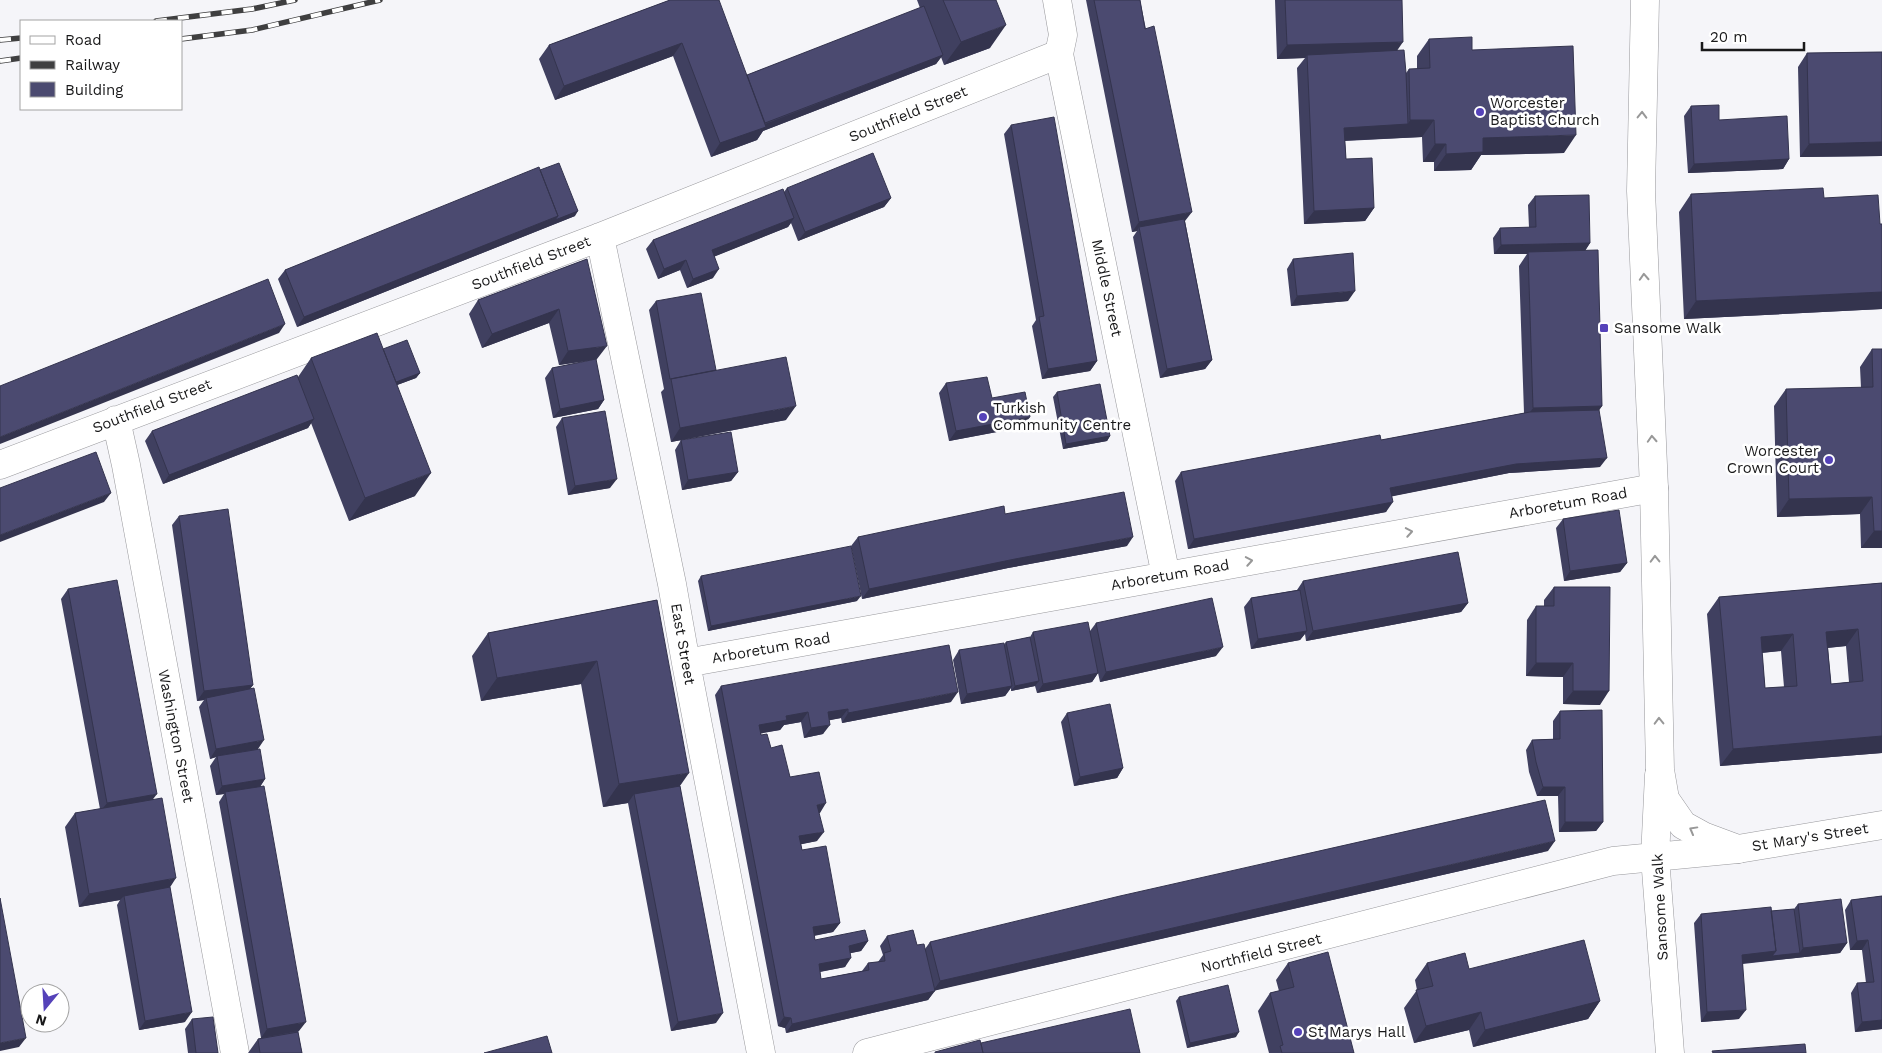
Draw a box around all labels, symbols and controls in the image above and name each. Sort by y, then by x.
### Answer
legend [20,20,182,110]
scale bar [1702,20,1804,52]
text: 20 m [1710,28,1748,46]
text: Road [65,31,102,49]
text: Railway [65,56,120,74]
text: Building [65,81,123,99]
street label: Southfield Street [846,82,971,146]
place label: Worcester Baptist Church [1490,94,1600,129]
marker: Worcester Baptist Church [1474,106,1486,118]
one-way arrow [1637,110,1648,118]
street label: Southfield Street [469,232,594,294]
street label: Middle Street [1088,238,1126,339]
one-way arrow [1639,273,1650,281]
place label: Sansome Walk [1614,319,1722,337]
marker: Sansome Walk [1598,322,1610,334]
street label: Southfield Street [90,375,215,437]
place label: Turkish Community Centre [993,399,1131,434]
marker: Turkish Community Centre [977,411,989,423]
one-way arrow [1646,435,1657,443]
place label: Worcester Crown Court [1727,442,1820,477]
marker: Worcester Crown Court [1823,454,1835,466]
street label: Arboretum Road [1507,484,1629,522]
one-way arrow [1404,527,1413,538]
one-way arrow [1650,554,1661,562]
street label: Arboretum Road [1109,556,1231,594]
one-way arrow [1244,556,1253,566]
street label: East Street [667,602,699,687]
street label: Arboretum Road [710,629,832,667]
street label: Washington Street [154,668,198,805]
one-way arrow [1653,717,1664,725]
street label: St Mary's Street [1751,819,1870,855]
one-way arrow [1689,826,1698,836]
street label: Sansome Walk [1648,852,1672,961]
street label: Northfield Street [1199,929,1324,977]
north arrow [20,983,70,1033]
text: N [34,1011,48,1030]
place label: St Marys Hall [1308,1023,1406,1041]
marker: St Marys Hall [1292,1026,1304,1038]

